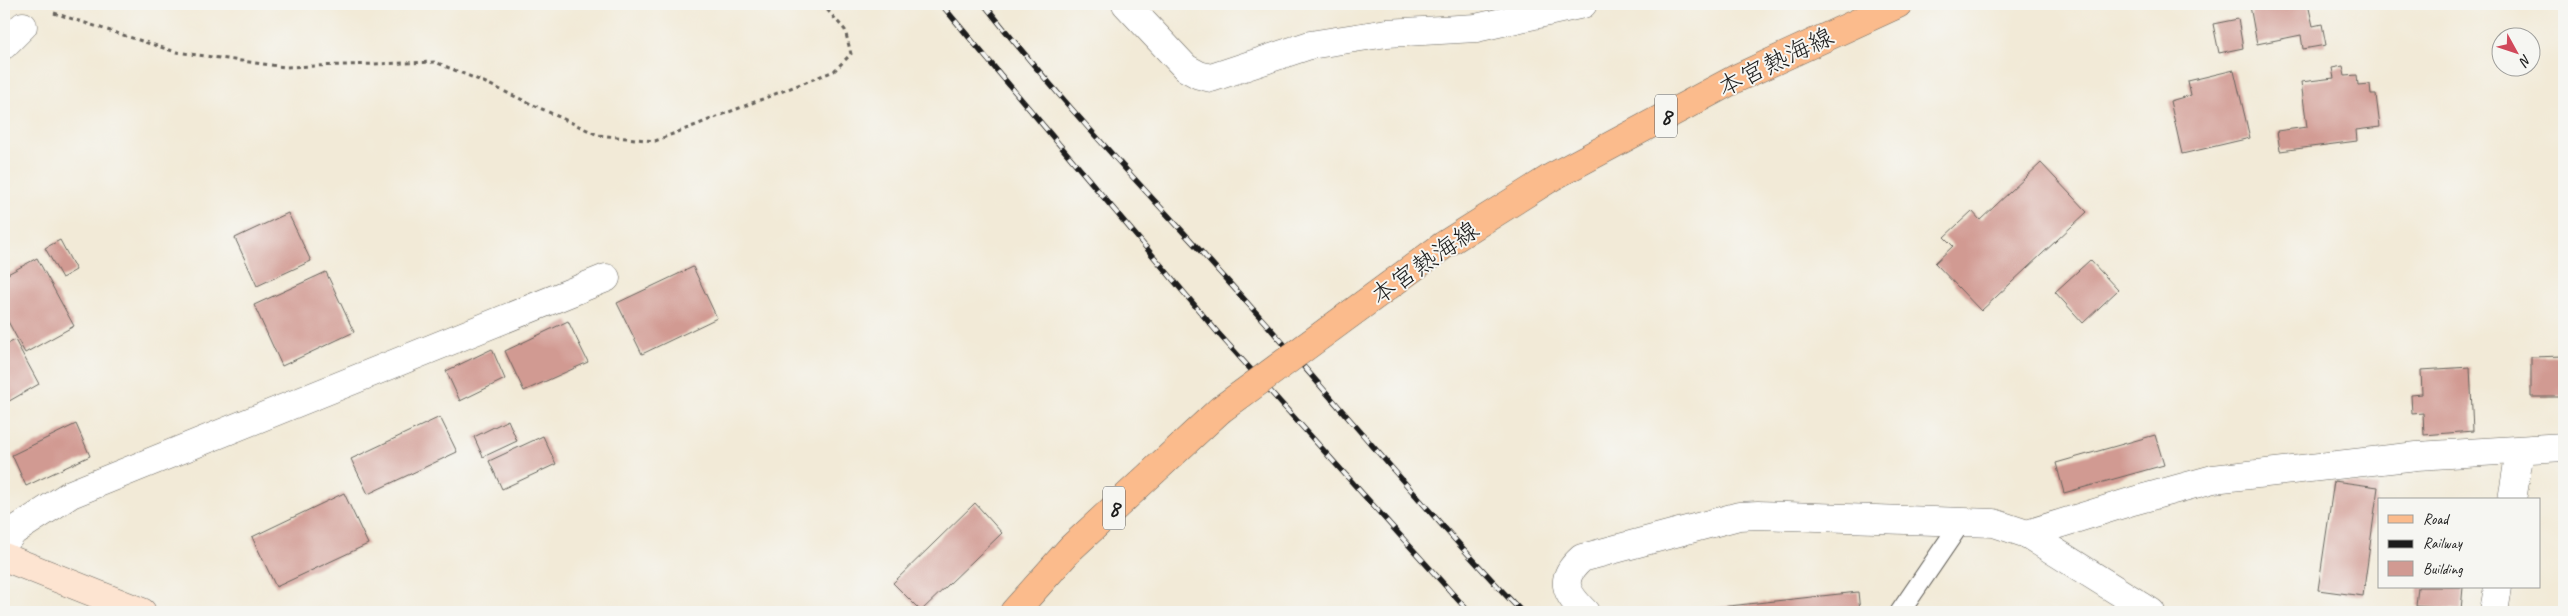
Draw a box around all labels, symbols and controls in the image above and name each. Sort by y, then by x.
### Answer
street label: 本宮熱海線 [1712,20,1839,104]
north arrow [2490,28,2540,78]
text: N [2515,51,2535,71]
road number: 8 [1655,94,1677,138]
street label: 本宮熱海線 [1364,214,1485,312]
road number: 8 [1103,486,1125,530]
legend [2378,498,2540,588]
text: Road [2423,510,2450,529]
text: Railway [2423,534,2464,553]
text: Building [2423,560,2463,579]

